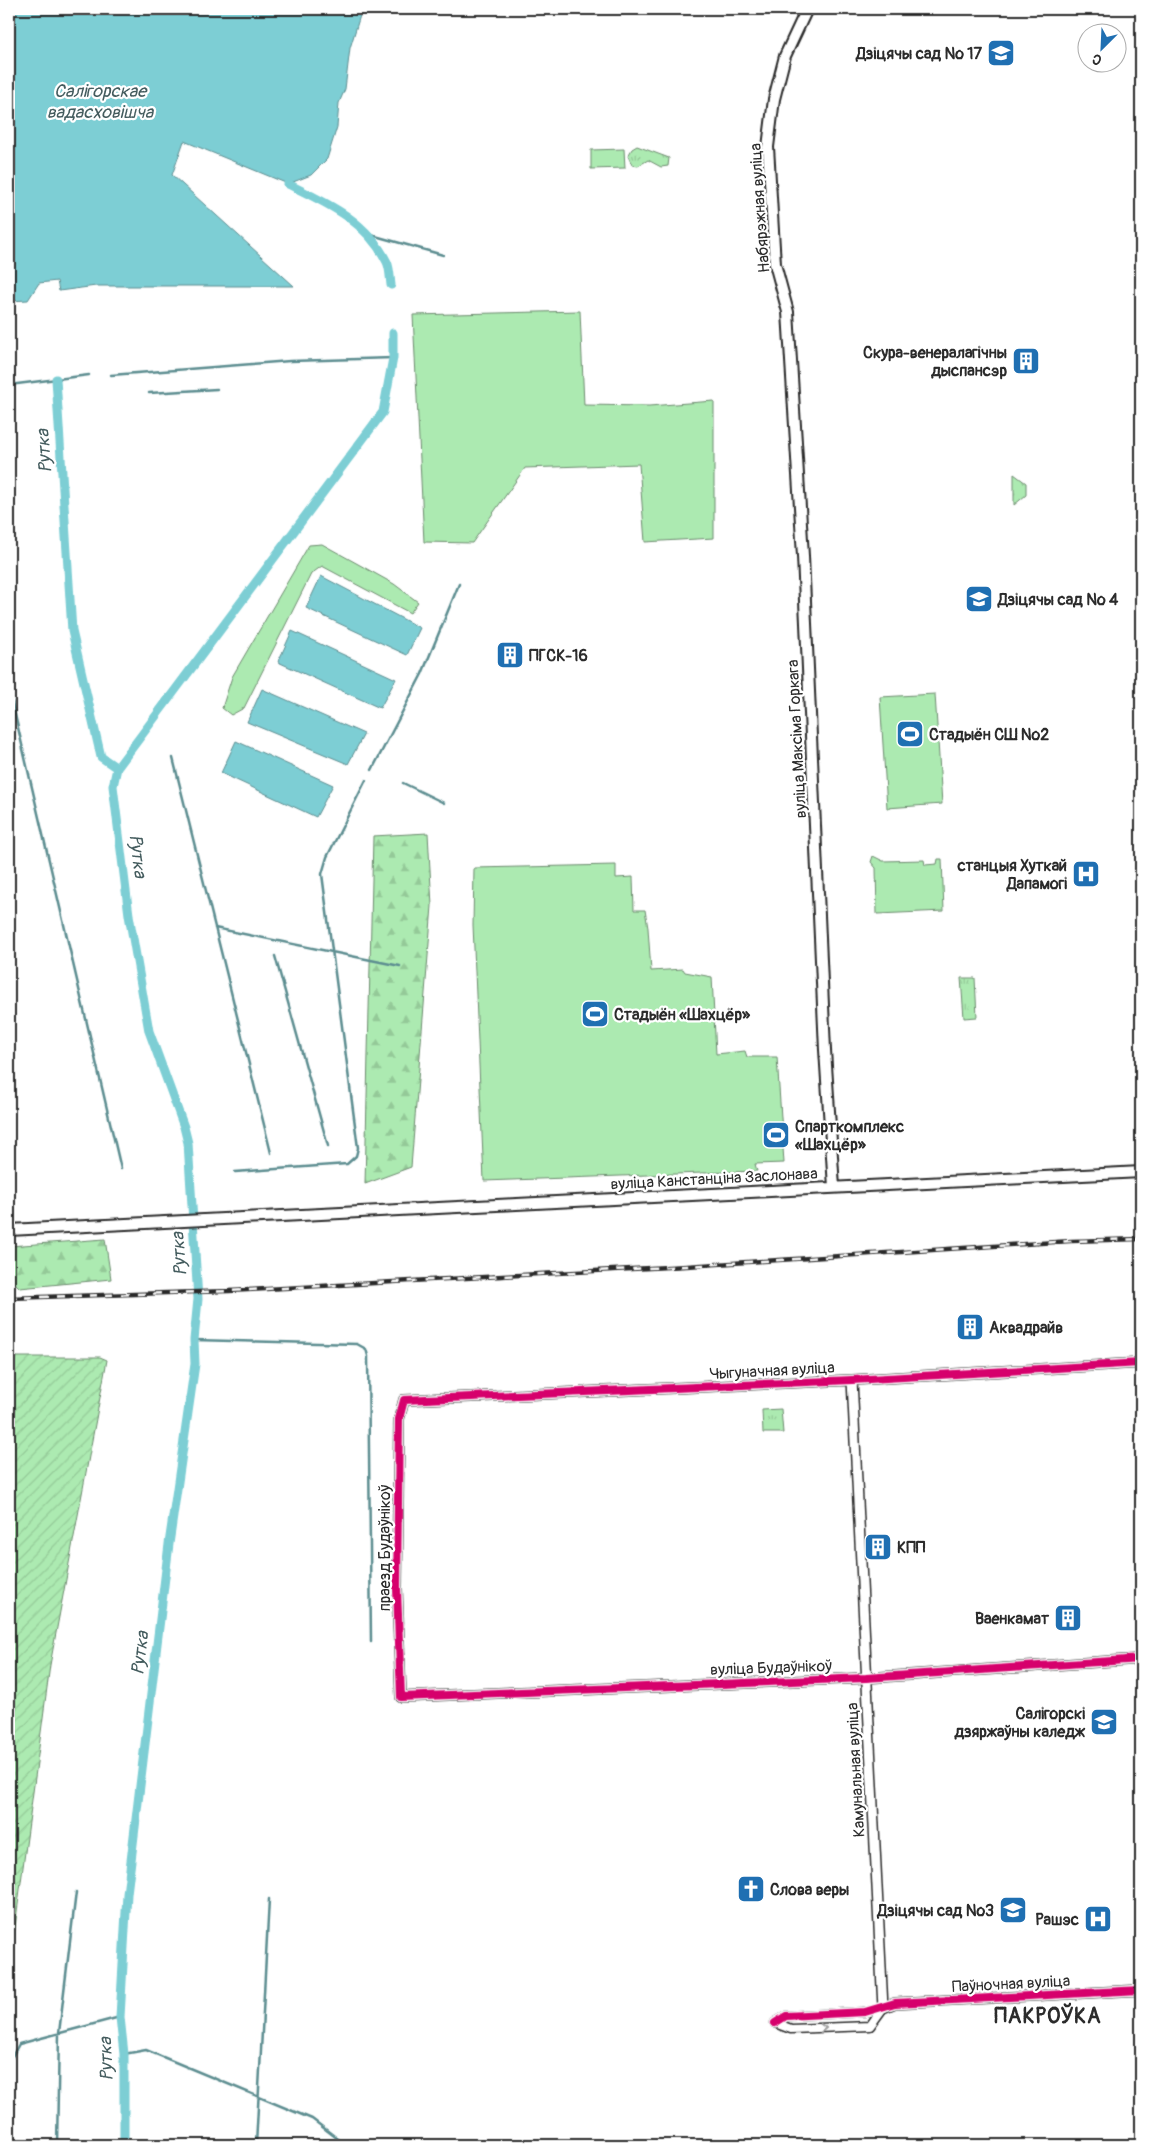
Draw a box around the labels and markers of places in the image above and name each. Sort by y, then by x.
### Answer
school or university icon: Дзіцячы сад № 17 [986,38,1016,68]
place label: Дзіцячы сад № 17 [855,44,983,64]
place label: Скура-венералагічны дыспансэр [863,343,1007,381]
building icon: Скура-венералагічны дыспансэр [1011,346,1041,376]
school or university icon: Дзіцячы сад № 4 [964,584,994,614]
place label: Дзіцячы сад № 4 [997,590,1119,610]
building icon: ПГСК-16 [495,640,525,670]
place label: ПГСК-16 [529,646,588,666]
sports icon: Стадыён СШ №2 [895,719,925,749]
place label: Стадыён СШ №2 [929,725,1049,745]
place label: станцыя Хуткай Дапамогі [957,856,1067,894]
hospital icon: станцыя Хуткай Дапамогі [1071,859,1101,889]
sports icon: Стадыён «Шахцёр» [580,999,610,1029]
place label: Стадыён «Шахцёр» [614,1005,751,1025]
place label: Спарткомплекс «Шахцёр» [795,1117,904,1155]
sports icon: Спарткомплекс «Шахцёр» [761,1120,791,1150]
building icon: Аквадрайв [955,1312,985,1342]
place label: Аквадрайв [989,1318,1063,1338]
building icon: КПП [863,1532,893,1562]
place label: КПП [897,1538,926,1558]
building icon: Ваенкамат [1053,1603,1083,1633]
place label: Ваенкамат [975,1609,1050,1629]
place label: Салігорскі дзяржаўны каледж [953,1704,1086,1742]
school or university icon: Салігорскі дзяржаўны каледж [1089,1707,1119,1737]
church icon: Слова веры [736,1874,766,1904]
place label: Слова веры [770,1880,849,1900]
school or university icon: Дзіцячы сад №3 [998,1895,1028,1925]
place label: Дзіцячы сад №3 [876,1901,994,1921]
hospital icon: Рашэс [1083,1904,1113,1934]
place label: Рашэс [1036,1910,1079,1930]

